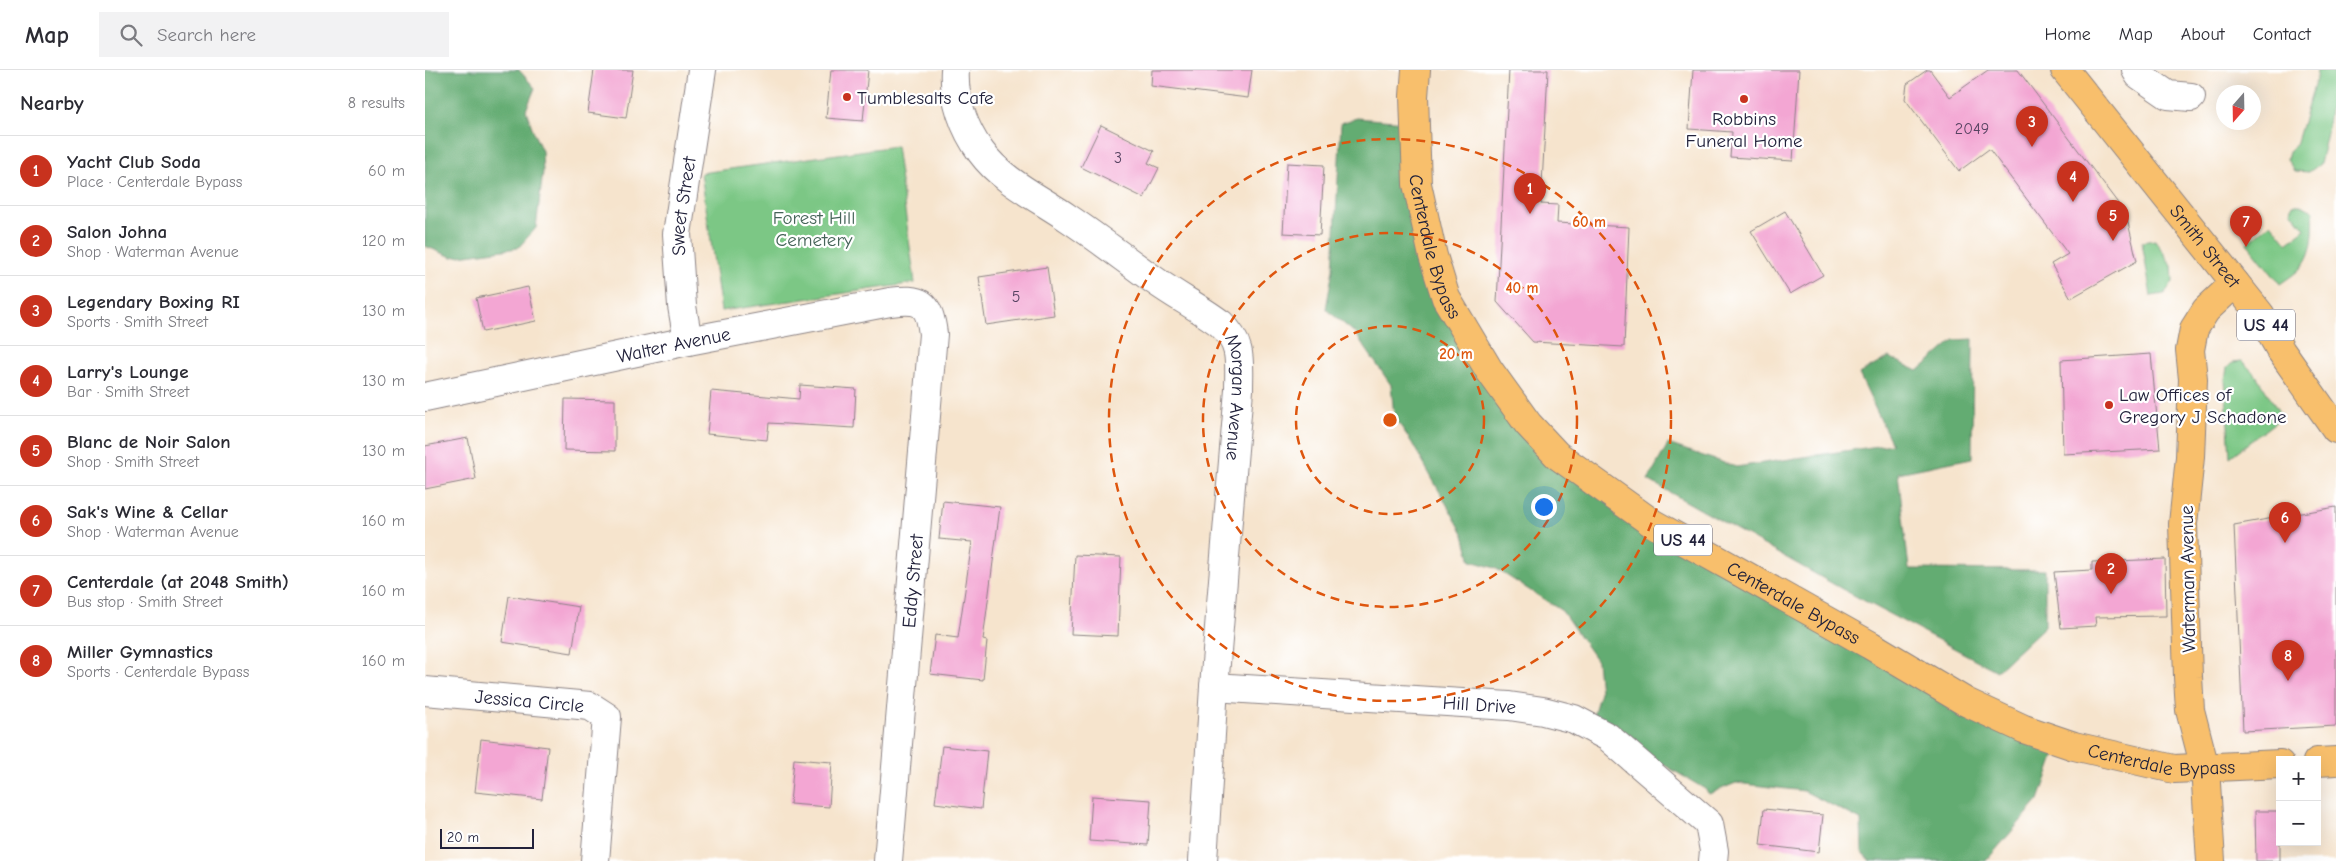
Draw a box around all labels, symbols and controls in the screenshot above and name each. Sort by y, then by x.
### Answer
search box [99,12,449,57]
text: Map [25,21,69,49]
icon: search [117,21,145,49]
text: Search here [157,24,256,46]
text: Home [2044,24,2091,45]
text: Map [2119,24,2153,45]
text: About [2181,24,2225,45]
text: Contact [2253,24,2311,45]
north arrow [2216,85,2261,130]
place label: Tumblesalts Cafe [857,87,994,109]
text: Nearby [20,91,84,115]
marker: Tumblesalts Cafe [841,91,853,103]
marker: Robbins Funeral Home [1738,93,1750,105]
text: 8 results [348,94,405,112]
pin: 3 [2016,106,2048,147]
place label: Robbins Funeral Home [1685,108,1803,152]
house number: 2049 [1955,120,1989,138]
house number: 3 [1114,149,1122,167]
text: Yacht Club Soda [67,151,201,173]
street label: Sweet Street [667,155,701,256]
pin: 4 [2057,161,2089,202]
text: 1 [33,162,39,180]
text: 60 m [368,162,405,180]
text: Place · Centerdale Bypass [67,173,242,191]
pin: 1 [1514,173,1546,214]
street label: Centerdale Bypass [1405,174,1466,323]
pin: 5 [2097,200,2129,241]
street label: Smith Street [2165,200,2245,293]
pin: 7 [2230,206,2262,247]
park label: Forest Hill Cemetery [773,207,855,251]
text: 60 m [1572,213,1606,231]
text: Salon Johna [67,221,167,243]
text: 2 [32,232,40,250]
text: 120 m [362,232,405,250]
text: Shop · Waterman Avenue [67,243,239,261]
text: 40 m [1506,279,1539,297]
house number: 5 [1012,288,1020,306]
text: Legendary Boxing RI [67,291,240,313]
text: 3 [32,302,40,320]
text: 130 m [362,302,405,320]
road number: US 44 [2237,310,2295,340]
text: Sports · Smith Street [67,313,208,331]
street label: Walter Avenue [615,323,732,368]
street label: Morgan Avenue [1220,330,1249,461]
text: 20 m [1439,345,1473,363]
text: Larry's Lounge [67,361,189,383]
text: 4 [32,372,40,390]
text: 130 m [362,372,405,390]
text: Bar · Smith Street [67,383,189,401]
place label: Law Offices of Gregory J Schadone [2119,384,2287,428]
marker: Law Offices of Gregory J Schadone [2103,399,2115,411]
centre of rings [1381,411,1399,429]
text: Blanc de Noir Salon [67,431,231,453]
text: 5 [32,442,40,460]
text: 130 m [362,442,405,460]
text: Shop · Smith Street [67,453,199,471]
your location [1531,494,1557,520]
text: Sak's Wine & Cellar [67,501,228,523]
pin: 6 [2269,502,2301,543]
street label: Waterman Avenue [2176,505,2200,653]
text: 6 [32,512,40,530]
text: 160 m [362,512,405,530]
text: Shop · Waterman Avenue [67,523,239,541]
road number: US 44 [1654,524,1712,556]
street label: Eddy Street [898,533,928,629]
pin: 2 [2095,553,2127,594]
street label: Centerdale Bypass [1723,557,1864,649]
text: Centerdale (at 2048 Smith) [67,571,289,593]
text: 7 [32,582,40,600]
text: 160 m [362,582,405,600]
text: Bus stop · Smith Street [67,593,223,611]
pin: 8 [2272,640,2304,681]
text: Miller Gymnastics [67,641,213,663]
text: 8 [32,652,40,670]
text: 160 m [362,652,405,670]
text: Sports · Centerdale Bypass [67,663,249,681]
street label: Jessica Circle [474,686,585,717]
street label: Hill Drive [1442,692,1518,719]
street label: Centerdale Bypass [2086,740,2236,781]
map controls [2276,756,2321,846]
button: + [2276,756,2321,801]
button: − [2276,801,2321,846]
scale bar [440,826,534,849]
text: 20 m [447,829,479,846]

